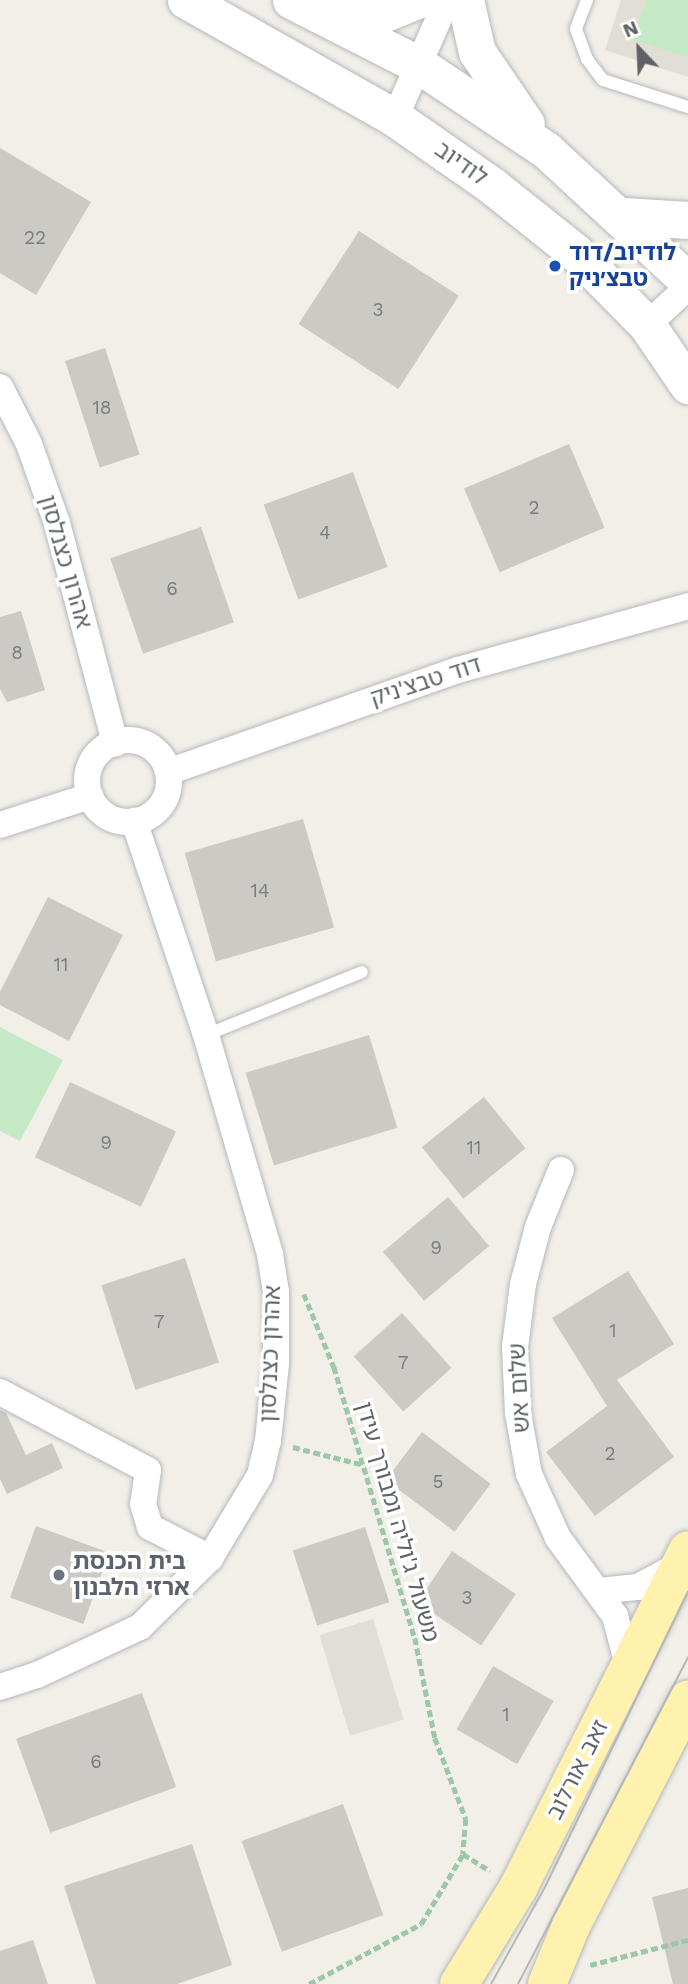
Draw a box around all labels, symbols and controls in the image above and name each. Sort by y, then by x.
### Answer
north arrow [604,14,674,84]
text: N [620,16,642,43]
street label: לודיוב [429,136,493,192]
house number: 22 [24,227,46,249]
place label: לודיוב/דוד טבצ׳ניק [569,239,676,293]
marker: לודיוב/דוד טבצ׳ניק [547,258,563,274]
house number: 3 [372,299,384,321]
house number: 18 [92,397,112,419]
street label: אהרון כצנלסון [33,492,97,632]
house number: 2 [528,497,540,519]
house number: 4 [319,522,331,544]
house number: 6 [166,578,178,600]
house number: 8 [11,642,23,664]
street label: דוד טבצ'ניק [367,651,485,713]
house number: 14 [250,880,270,902]
house number: 11 [54,954,68,976]
house number: 9 [100,1132,112,1154]
house number: 11 [467,1137,481,1159]
house number: 9 [430,1237,442,1259]
street label: אהרון כצנלסון [255,1285,287,1423]
house number: 7 [154,1311,164,1333]
house number: 1 [609,1320,617,1342]
street label: שלום אש [504,1342,536,1434]
house number: 7 [398,1352,408,1374]
street label: משעול ג'וליה ומבורך עידן [350,1399,444,1645]
house number: 2 [604,1443,616,1465]
house number: 5 [432,1471,444,1493]
place label: בית הכנסת ארזי הלבנון [73,1548,190,1602]
marker: בית הכנסת ארזי הלבנון [51,1567,67,1583]
house number: 3 [461,1587,473,1609]
house number: 1 [502,1704,510,1726]
street label: זאב אורלוב [541,1715,615,1825]
house number: 6 [90,1751,102,1773]

